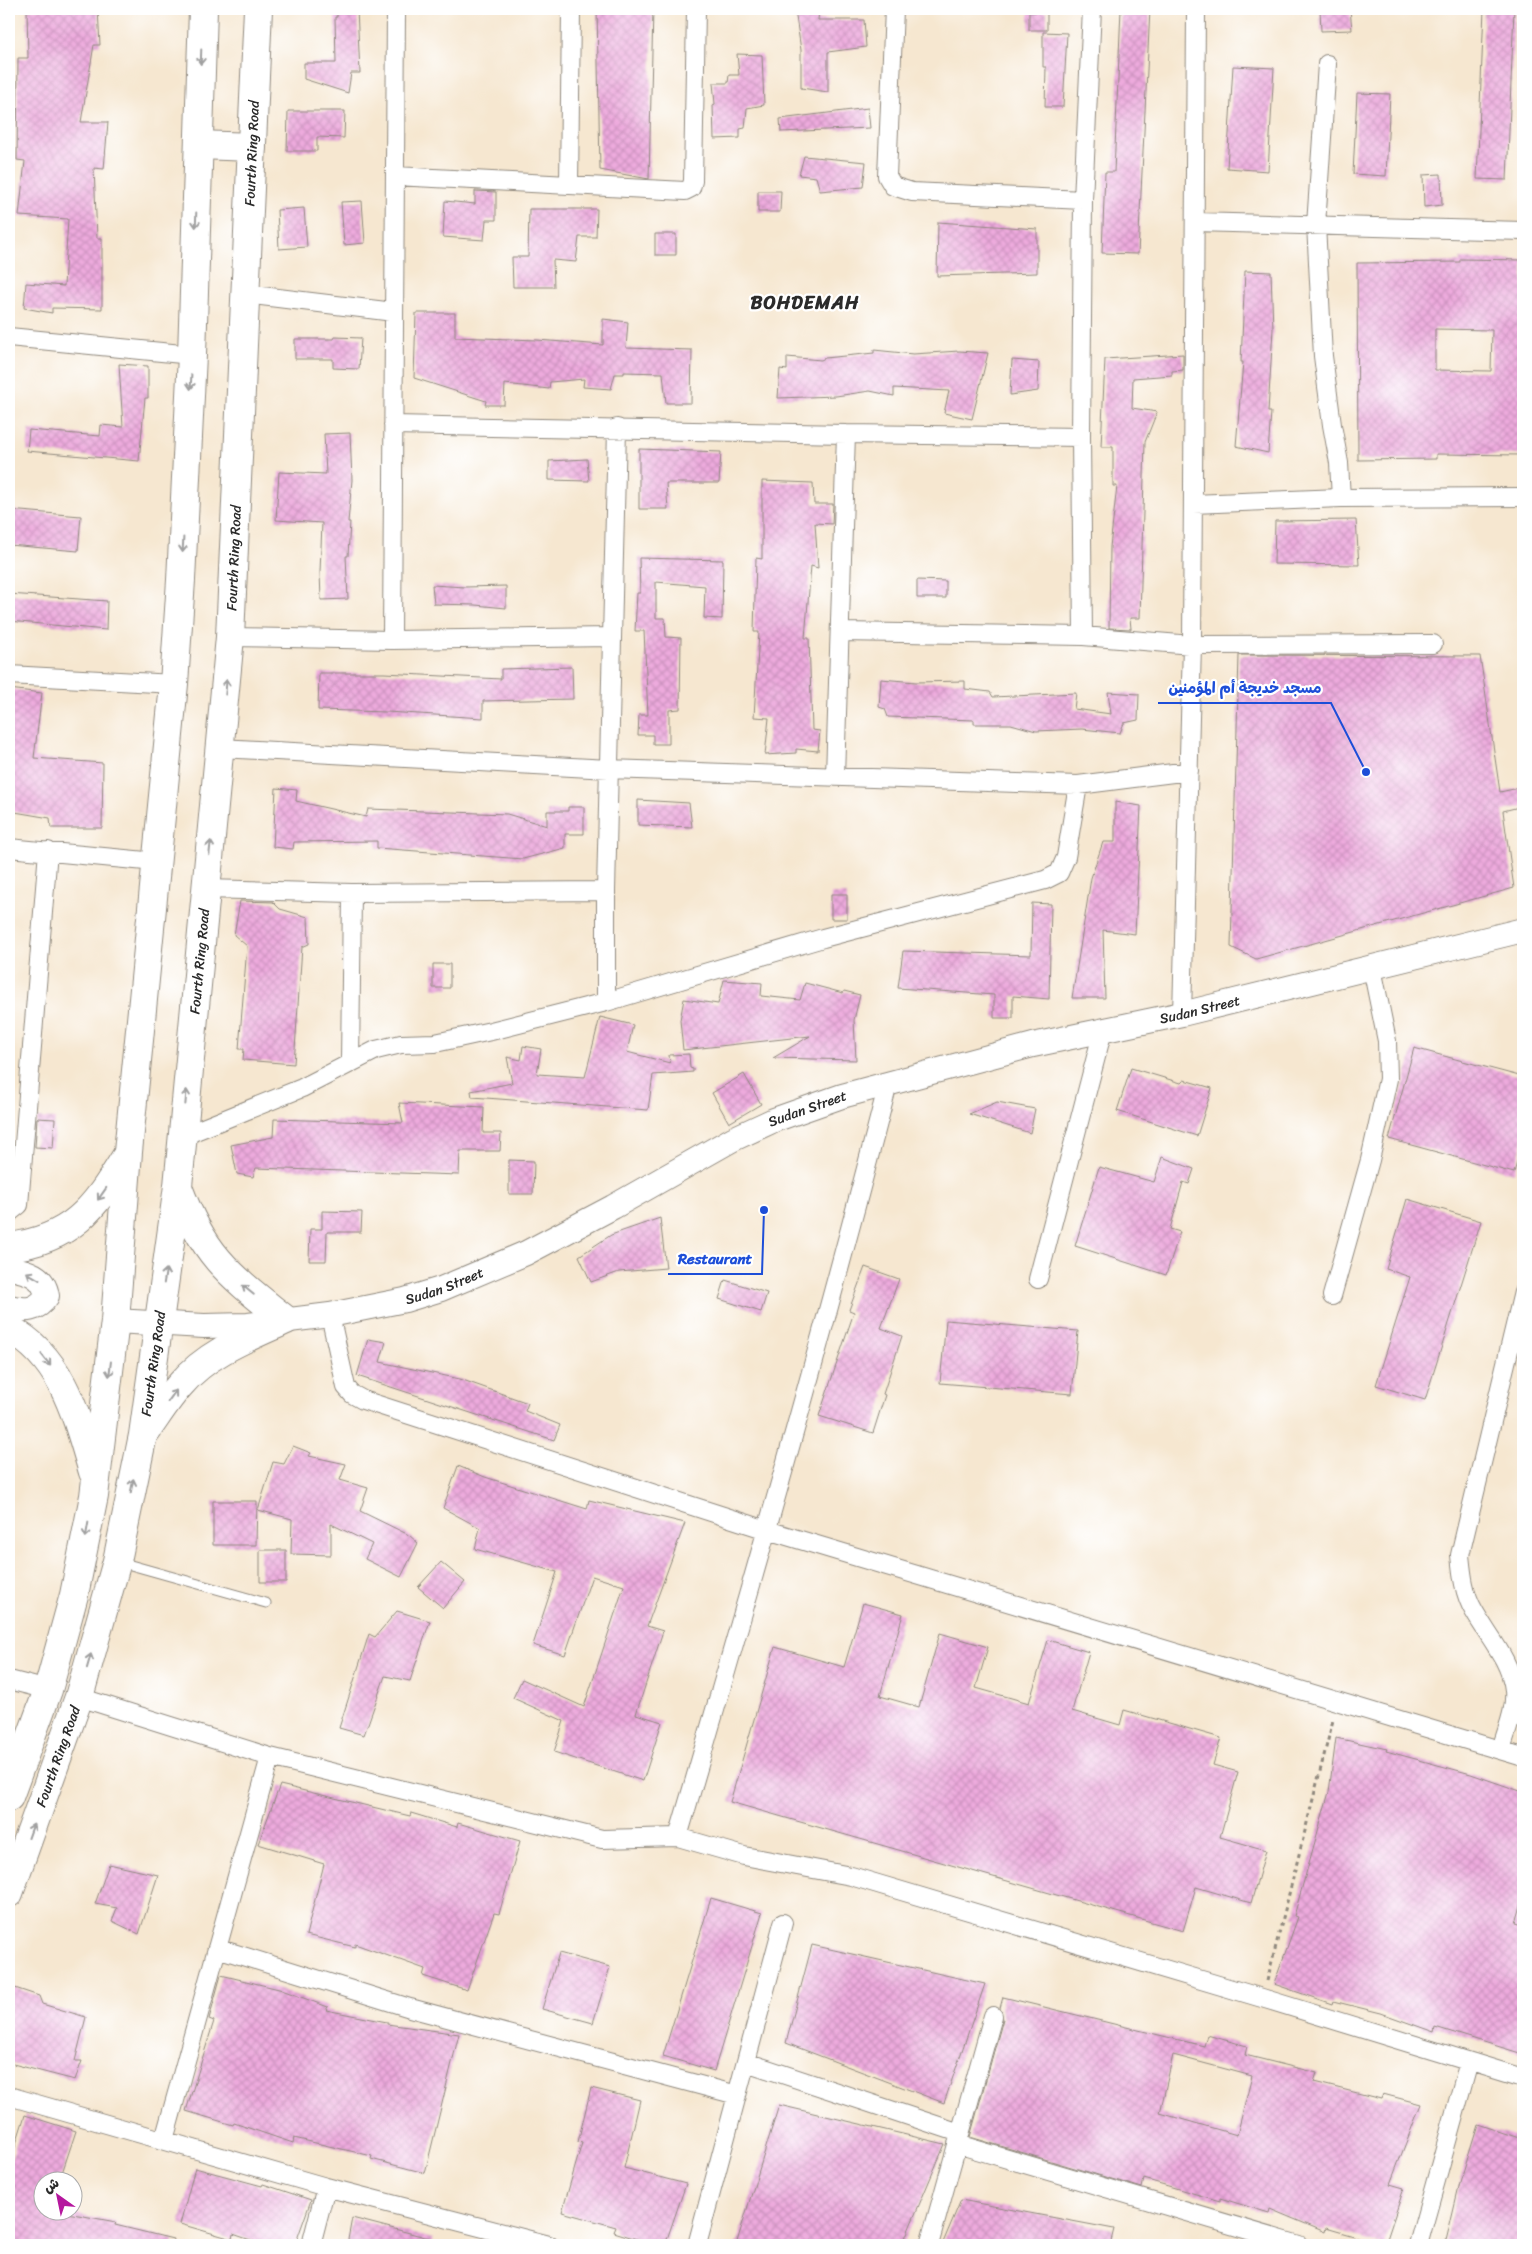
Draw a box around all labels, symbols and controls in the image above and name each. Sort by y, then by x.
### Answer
one-way arrow [197,49,206,65]
street label: Fourth Ring Road [237,98,267,207]
one-way arrow [192,212,201,228]
district label: BOHDEMAH [750,286,860,319]
one-way arrow [186,374,195,390]
street label: Fourth Ring Road [219,503,249,611]
one-way arrow [178,536,187,552]
callout: مسجد خديجة أم المؤمنين [1158,673,1331,703]
text: مسجد خديجة أم المؤمنين [1168,675,1322,701]
one-way arrow [221,679,231,695]
one-way arrow [205,841,215,857]
street label: Fourth Ring Road [182,906,217,1015]
street label: Sudan Street [1157,988,1243,1031]
street label: Sudan Street [764,1083,849,1134]
one-way arrow [182,1090,191,1106]
one-way arrow [97,1187,107,1201]
callout: Restaurant [668,1244,762,1274]
text: Restaurant [677,1246,753,1272]
street label: Sudan Street [402,1260,488,1312]
one-way arrow [160,1268,170,1284]
one-way arrow [27,1270,41,1280]
one-way arrow [242,1284,255,1295]
street label: Fourth Ring Road [134,1308,173,1418]
one-way arrow [41,1353,51,1367]
one-way arrow [105,1361,115,1377]
one-way arrow [166,1390,177,1403]
one-way arrow [128,1479,138,1495]
one-way arrow [82,1522,92,1538]
one-way arrow [85,1653,94,1669]
street label: Fourth Ring Road [29,1701,88,1811]
one-way arrow [27,1824,36,1839]
text: ش [38,2171,64,2200]
north arrow [32,2172,82,2222]

